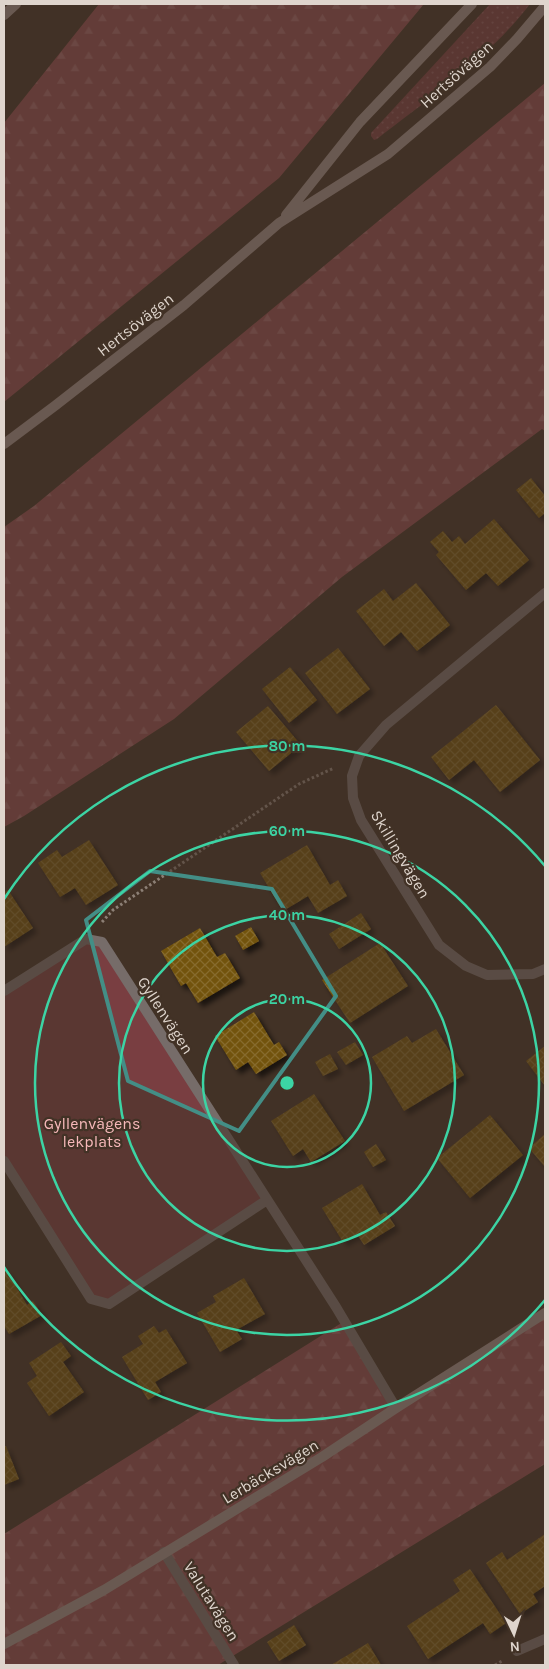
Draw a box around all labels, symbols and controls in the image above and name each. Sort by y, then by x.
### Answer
street label: Hertsövägen [416,37,497,112]
street label: Hertsövägen [93,289,177,360]
text: 80 m [268,737,306,755]
street label: Skillingvägen [367,807,434,902]
text: 60 m [269,822,305,840]
text: 40 m [269,906,305,924]
street label: Gyllenvägen [134,973,198,1057]
text: 20 m [269,990,305,1008]
centre of rings [278,1074,296,1092]
park label: Gyllenvägens lekplats [44,1114,140,1151]
street label: Lerbäcksvägen [219,1435,322,1508]
street label: Valutavägen [180,1558,243,1644]
north arrow [489,1609,539,1659]
text: N [509,1638,520,1655]

